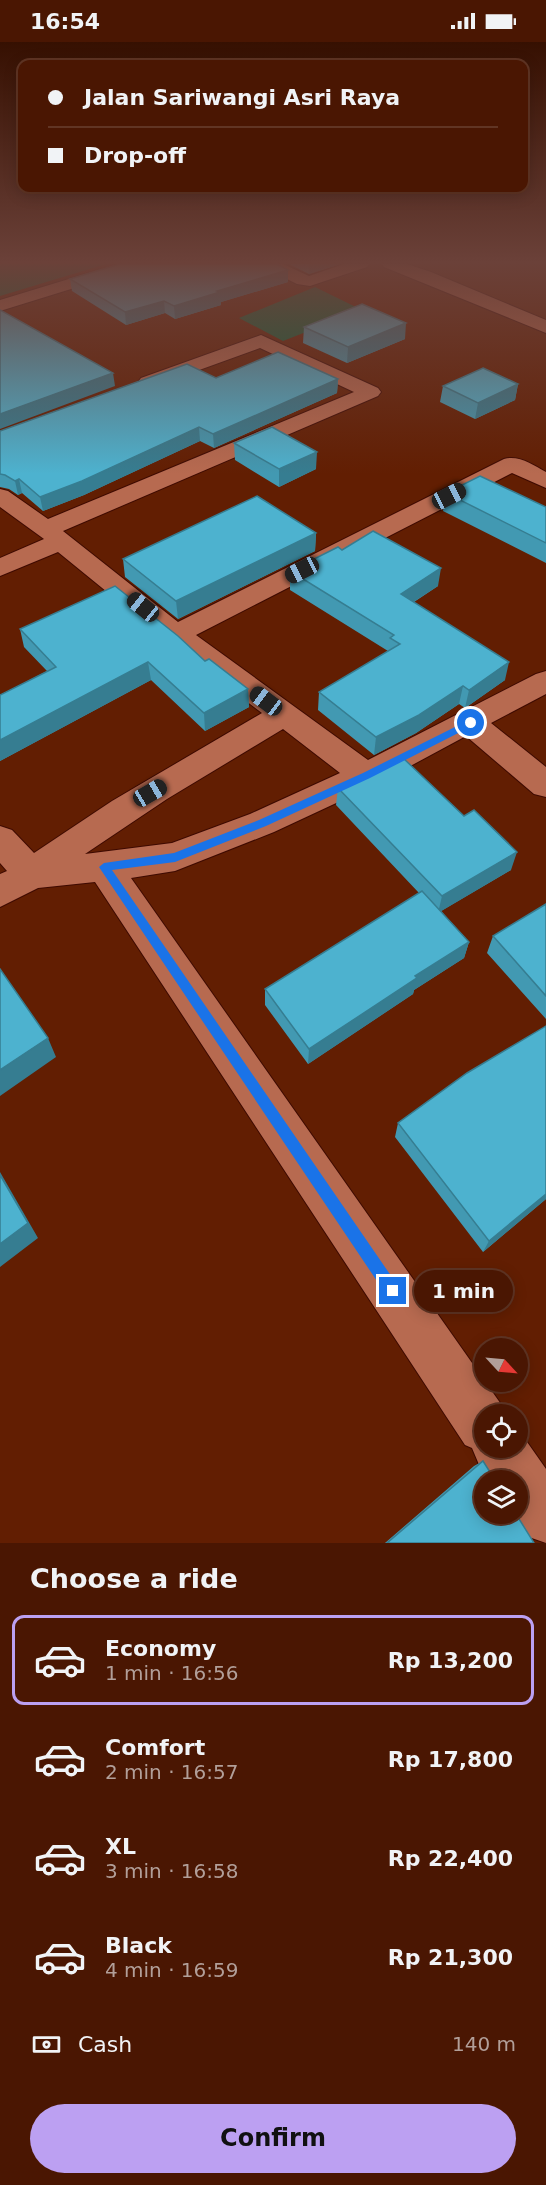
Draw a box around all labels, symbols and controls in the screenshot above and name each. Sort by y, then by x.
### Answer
text: 16:54 [30,9,100,34]
text: Jalan Sariwangi Asri Raya [84,85,400,110]
text: Drop-off [84,143,186,168]
car [429,480,469,512]
car [282,554,322,586]
car [123,589,163,625]
car [246,683,286,719]
route start [457,709,484,736]
car [130,776,170,810]
callout: 1 min [414,1270,513,1312]
route end [379,1277,406,1304]
text: 1 min [432,1279,495,1303]
north arrow [474,1338,528,1392]
map controls [474,1338,528,1524]
button: locate [474,1404,528,1458]
button: layers [474,1470,528,1524]
text: Choose a ride [30,1563,238,1594]
icon: car [33,1633,87,1687]
text: Economy [105,1636,216,1661]
text: Rp 13,200 [388,1648,513,1673]
text: 1 min · 16:56 [105,1661,239,1685]
icon: car [33,1732,87,1786]
text: Comfort [105,1735,205,1760]
text: Rp 17,800 [388,1747,513,1772]
text: 2 min · 16:57 [105,1760,239,1784]
icon: car [33,1831,87,1885]
text: XL [105,1834,136,1859]
text: Rp 22,400 [388,1846,513,1871]
text: 3 min · 16:58 [105,1859,239,1883]
icon: car [33,1930,87,1984]
text: Black [105,1933,172,1958]
text: Rp 21,300 [388,1945,513,1970]
text: 4 min · 16:59 [105,1958,239,1982]
icon: cash [30,2028,63,2061]
text: Cash [78,2032,132,2057]
text: 140 m [452,2032,516,2056]
button: Confirm [30,2104,516,2173]

